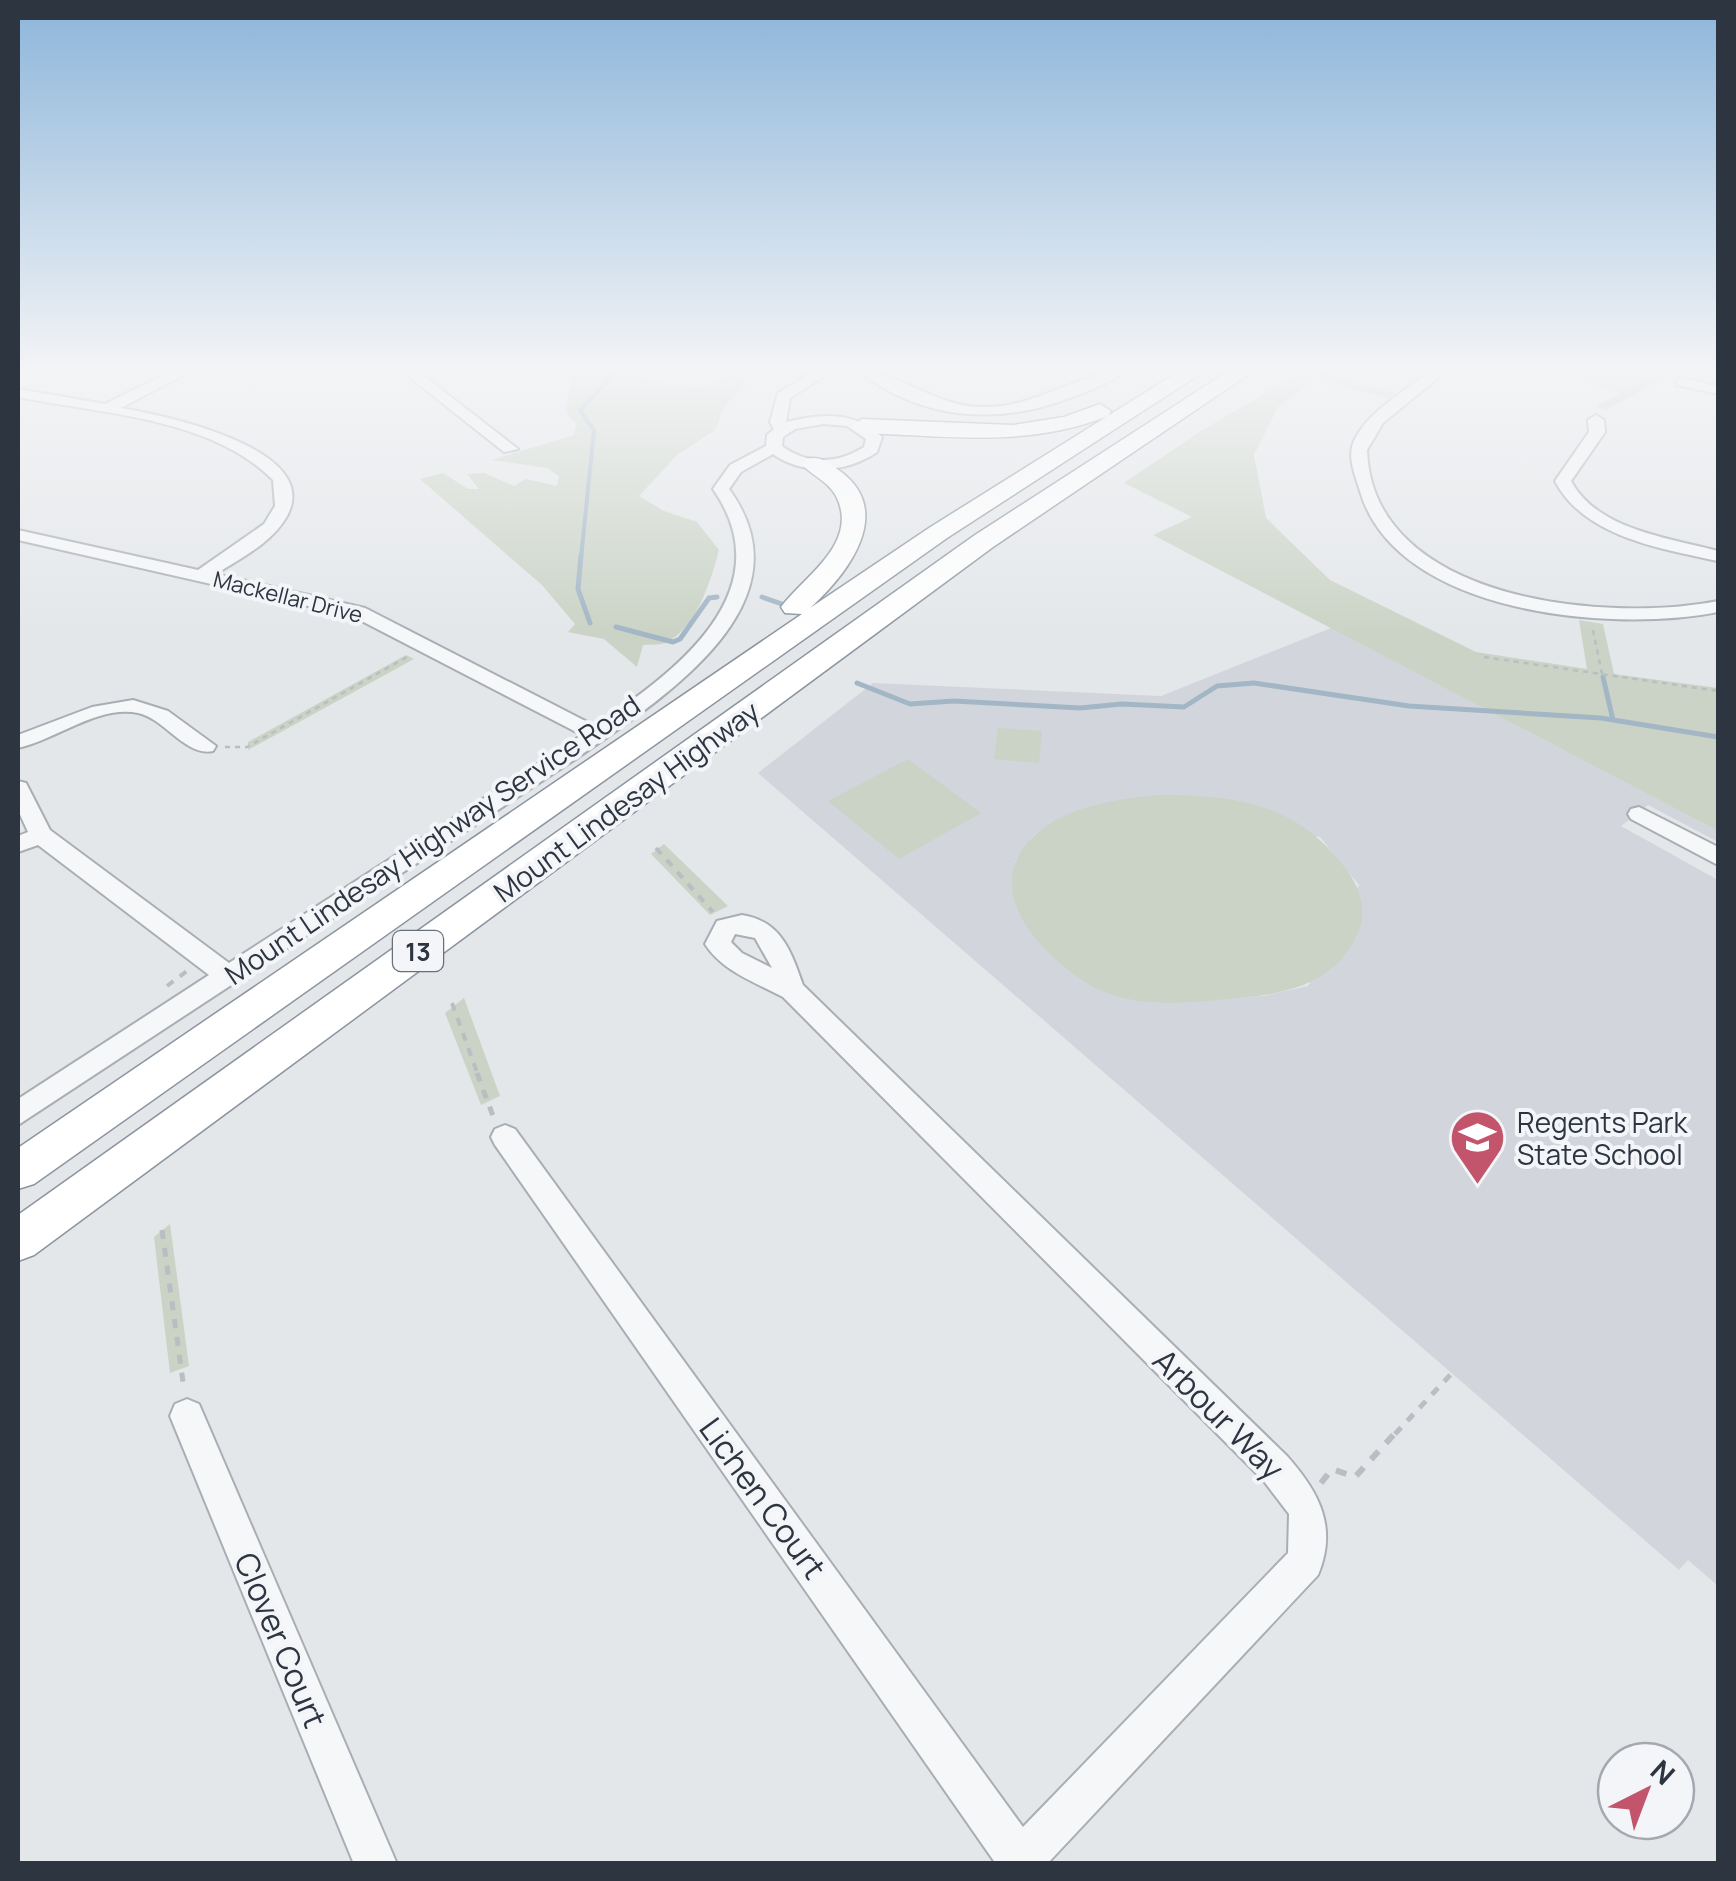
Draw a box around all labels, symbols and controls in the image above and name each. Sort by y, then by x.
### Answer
street label: Mackellar Drive [210,564,366,630]
street label: Mount Lindesay Highway Service Road [217,685,647,993]
street label: Mount Lindesay Highway [486,692,767,910]
road number: 13 [393,931,443,971]
place label: Regents Park State School [1517,1103,1689,1173]
school or university icon: Regents Park State School [1448,1108,1508,1187]
street label: Arbour Way [1144,1339,1294,1489]
street label: Lichen Court [690,1408,836,1588]
street label: Clover Court [224,1546,338,1734]
north arrow [1596,1741,1696,1841]
text: N [1643,1751,1684,1793]

